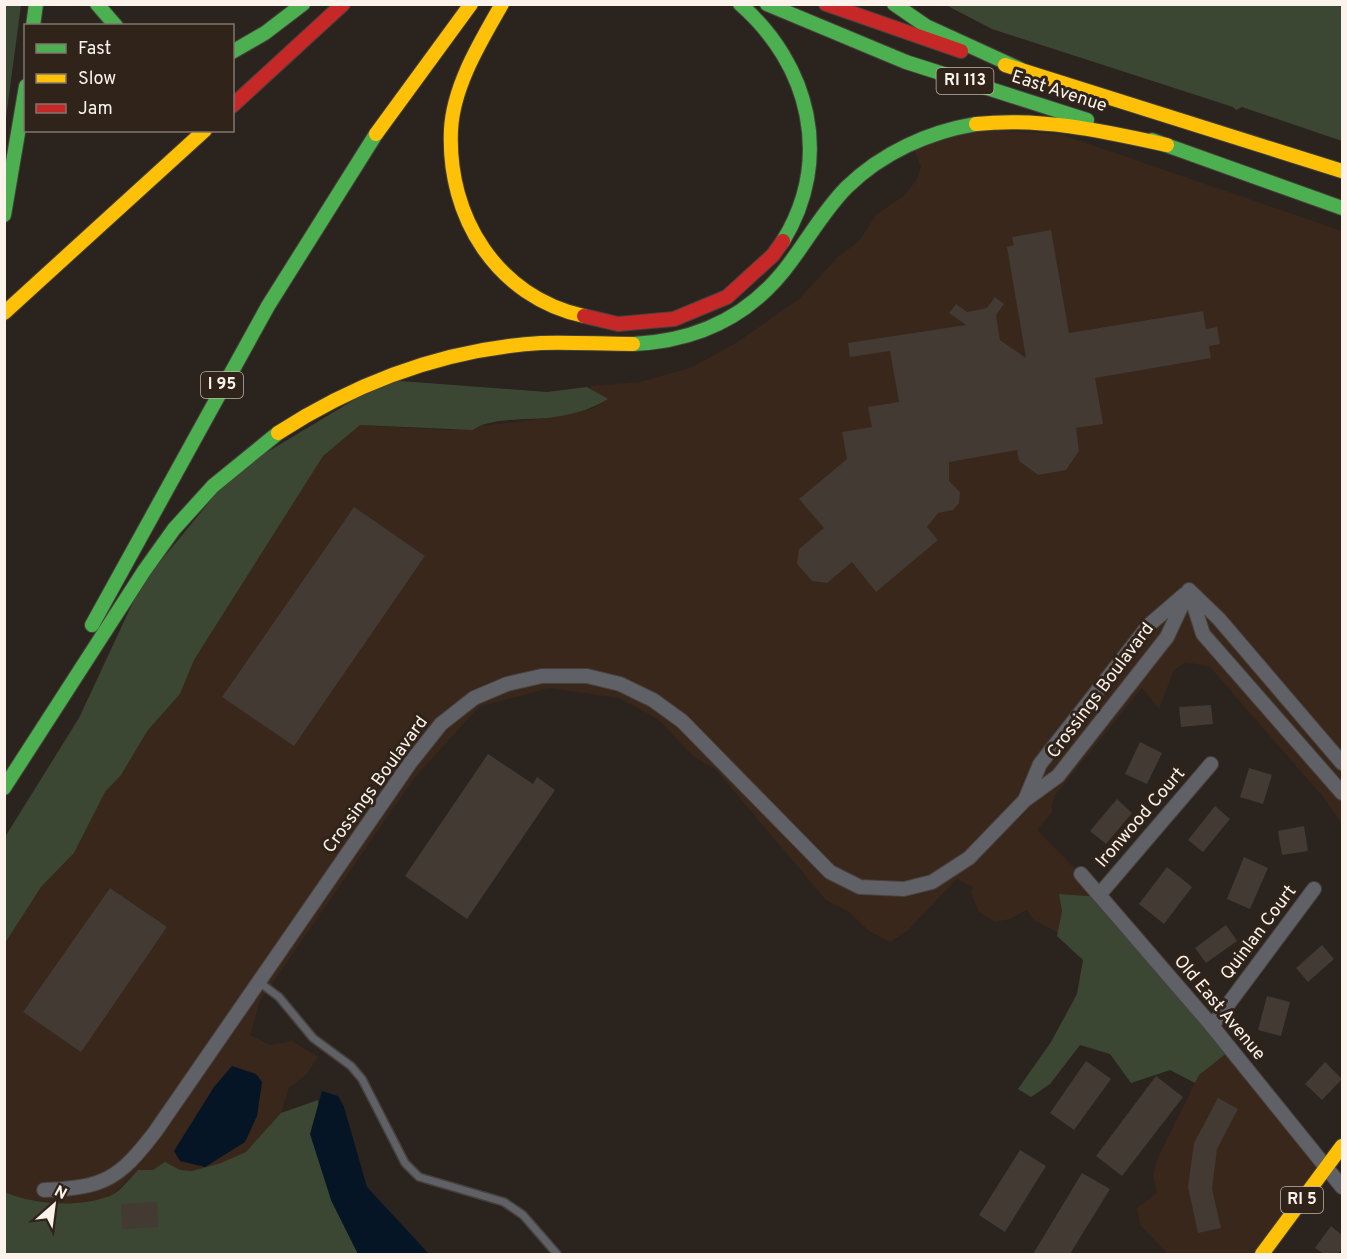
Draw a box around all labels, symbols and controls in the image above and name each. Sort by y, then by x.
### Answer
legend [24,24,234,132]
text: Fast [78,38,111,61]
street label: East Avenue [1008,66,1110,118]
text: Slow [78,68,116,91]
road number: RI 113 [936,68,994,94]
text: Jam [78,98,113,121]
road number: I 95 [201,372,243,398]
street label: Crossings Boulavard [1042,618,1160,764]
street label: Crossings Boulavard [318,712,434,858]
street label: Ironwood Court [1091,763,1191,873]
street label: Quinlan Court [1216,881,1302,985]
street label: Old East Avenue [1168,950,1270,1066]
north arrow [24,1175,84,1235]
text: N [50,1182,70,1205]
road number: RI 5 [1281,1187,1323,1213]

